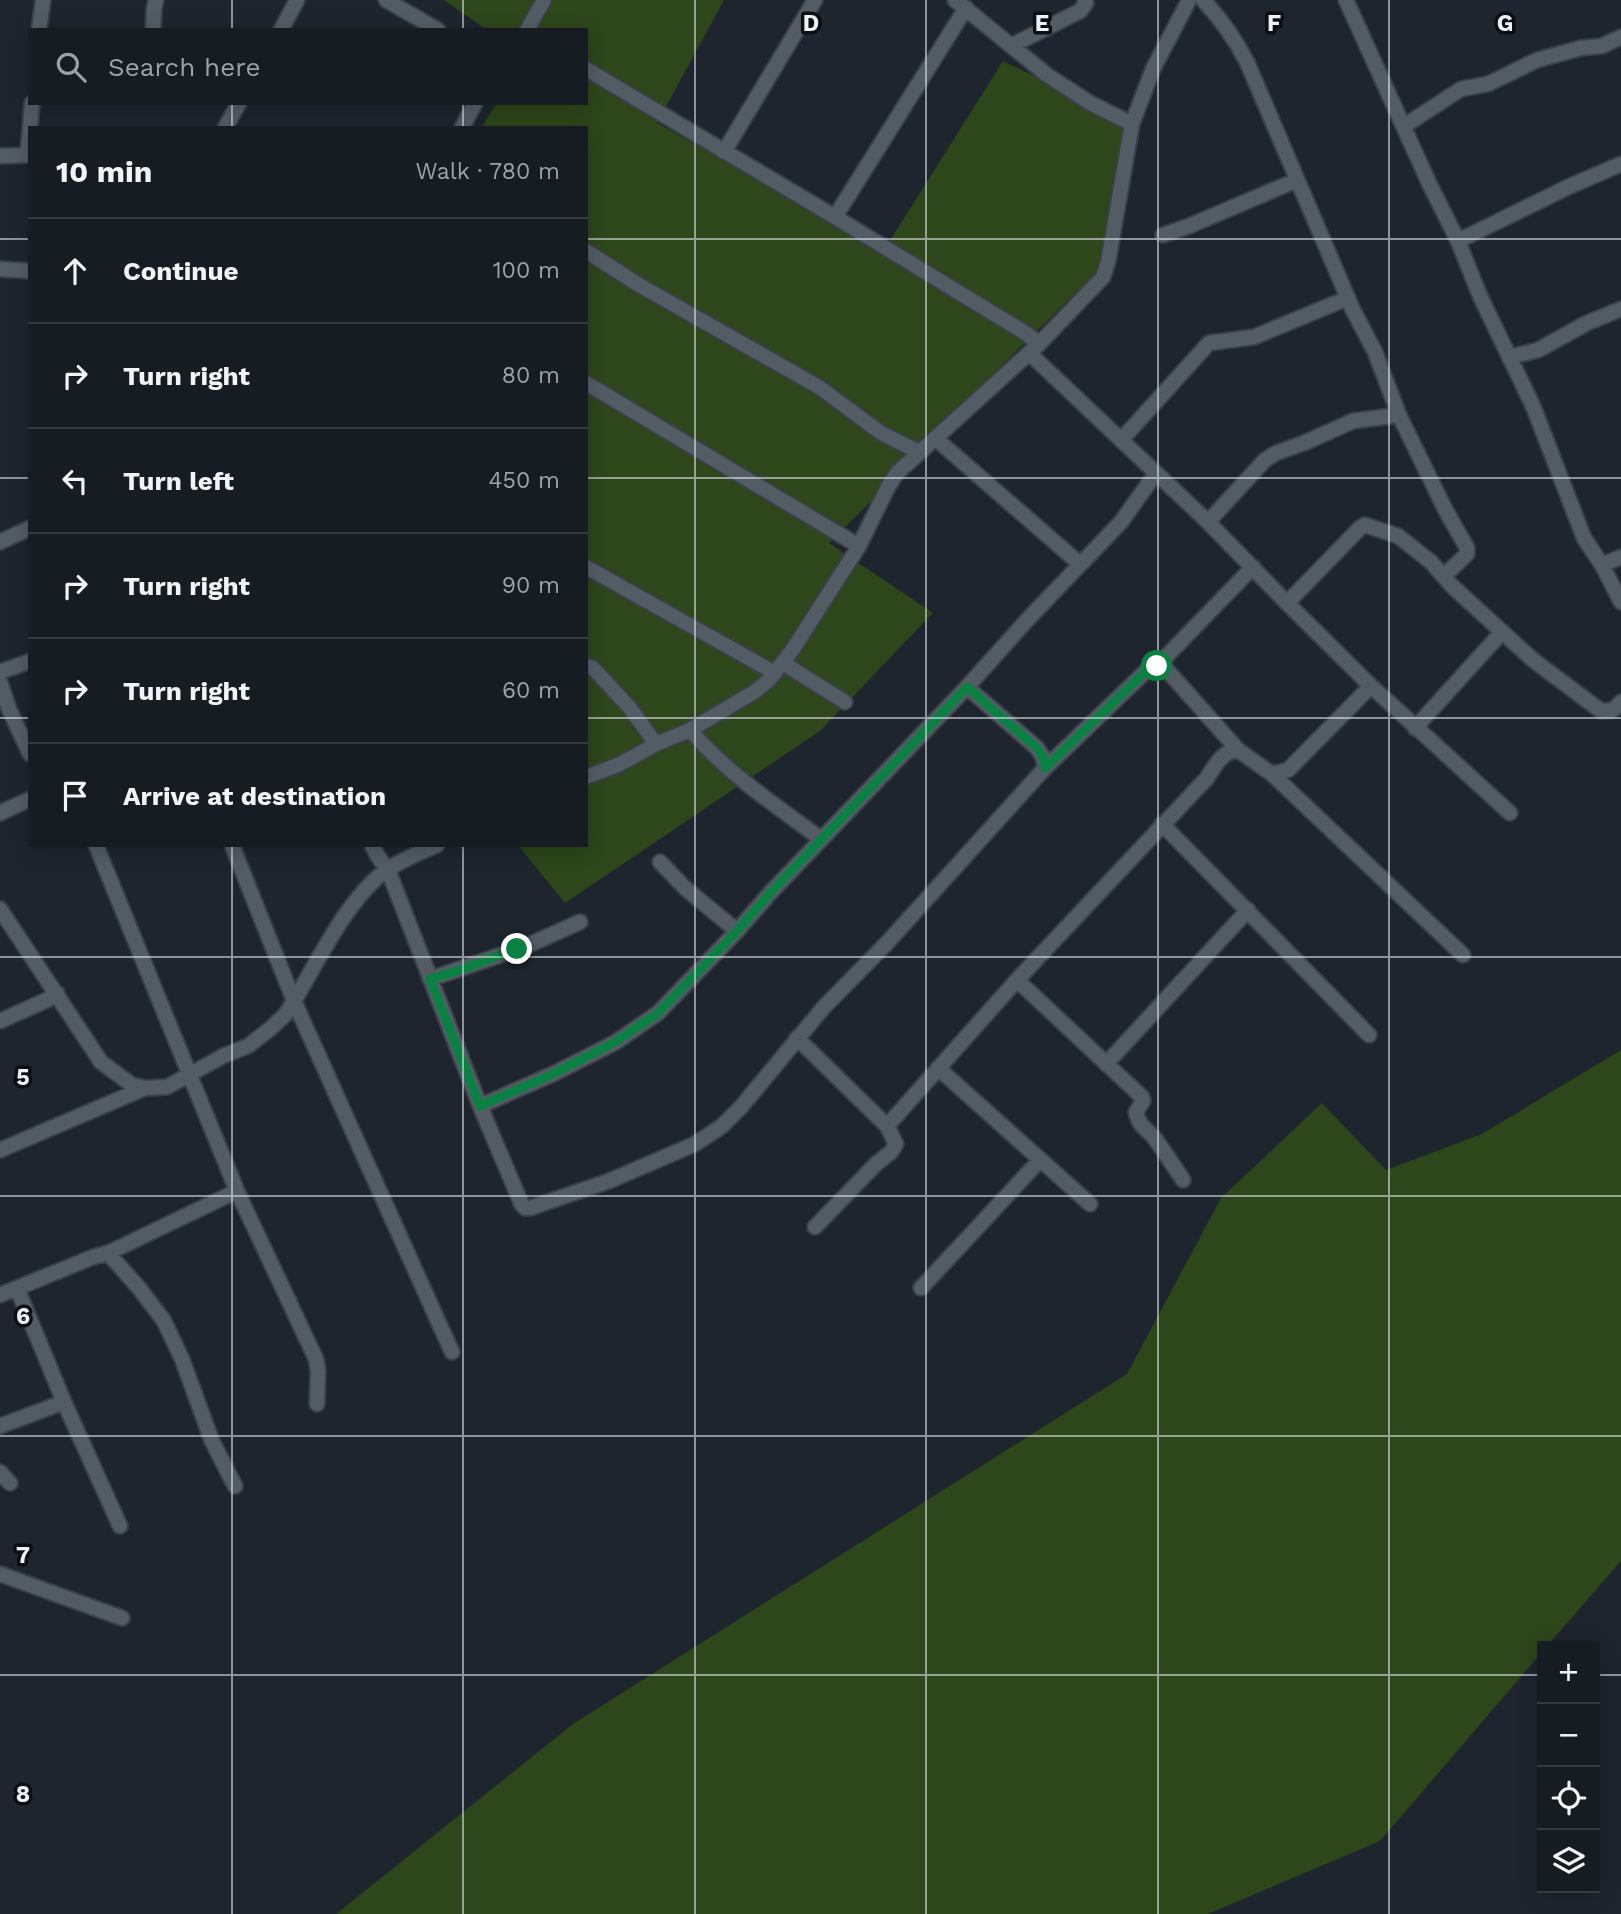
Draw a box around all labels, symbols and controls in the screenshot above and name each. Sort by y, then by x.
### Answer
text: D [803,10,819,37]
text: E [1035,10,1049,37]
text: F [1267,10,1281,37]
text: G [1497,10,1513,37]
search box [28,28,588,105]
icon: search [52,48,90,86]
text: Search here [108,52,260,82]
text: 10 min [56,154,152,189]
text: Walk · 780 m [416,158,560,185]
icon: ahead [56,252,94,290]
text: Continue [123,256,239,286]
text: 100 m [493,257,560,284]
icon: right [56,357,94,395]
text: Turn right [123,361,250,391]
text: 80 m [502,362,560,389]
icon: left [56,462,94,500]
text: Turn left [123,466,234,496]
text: 450 m [488,467,560,494]
icon: right [56,567,94,605]
text: Turn right [123,571,250,601]
text: 90 m [502,572,560,599]
route start [1141,650,1172,681]
icon: right [56,672,94,710]
text: Turn right [123,676,250,706]
text: 60 m [502,677,560,704]
icon: arrive [56,777,94,815]
text: Arrive at destination [123,781,386,811]
route end [501,933,532,964]
text: 5 [16,1064,30,1091]
text: 6 [16,1303,30,1330]
text: 7 [16,1542,30,1569]
map controls [1537,1641,1600,1893]
button: + [1537,1641,1600,1704]
button: − [1537,1704,1600,1767]
button: locate [1537,1767,1600,1830]
text: 8 [16,1781,30,1808]
button: layers [1537,1830,1600,1893]

